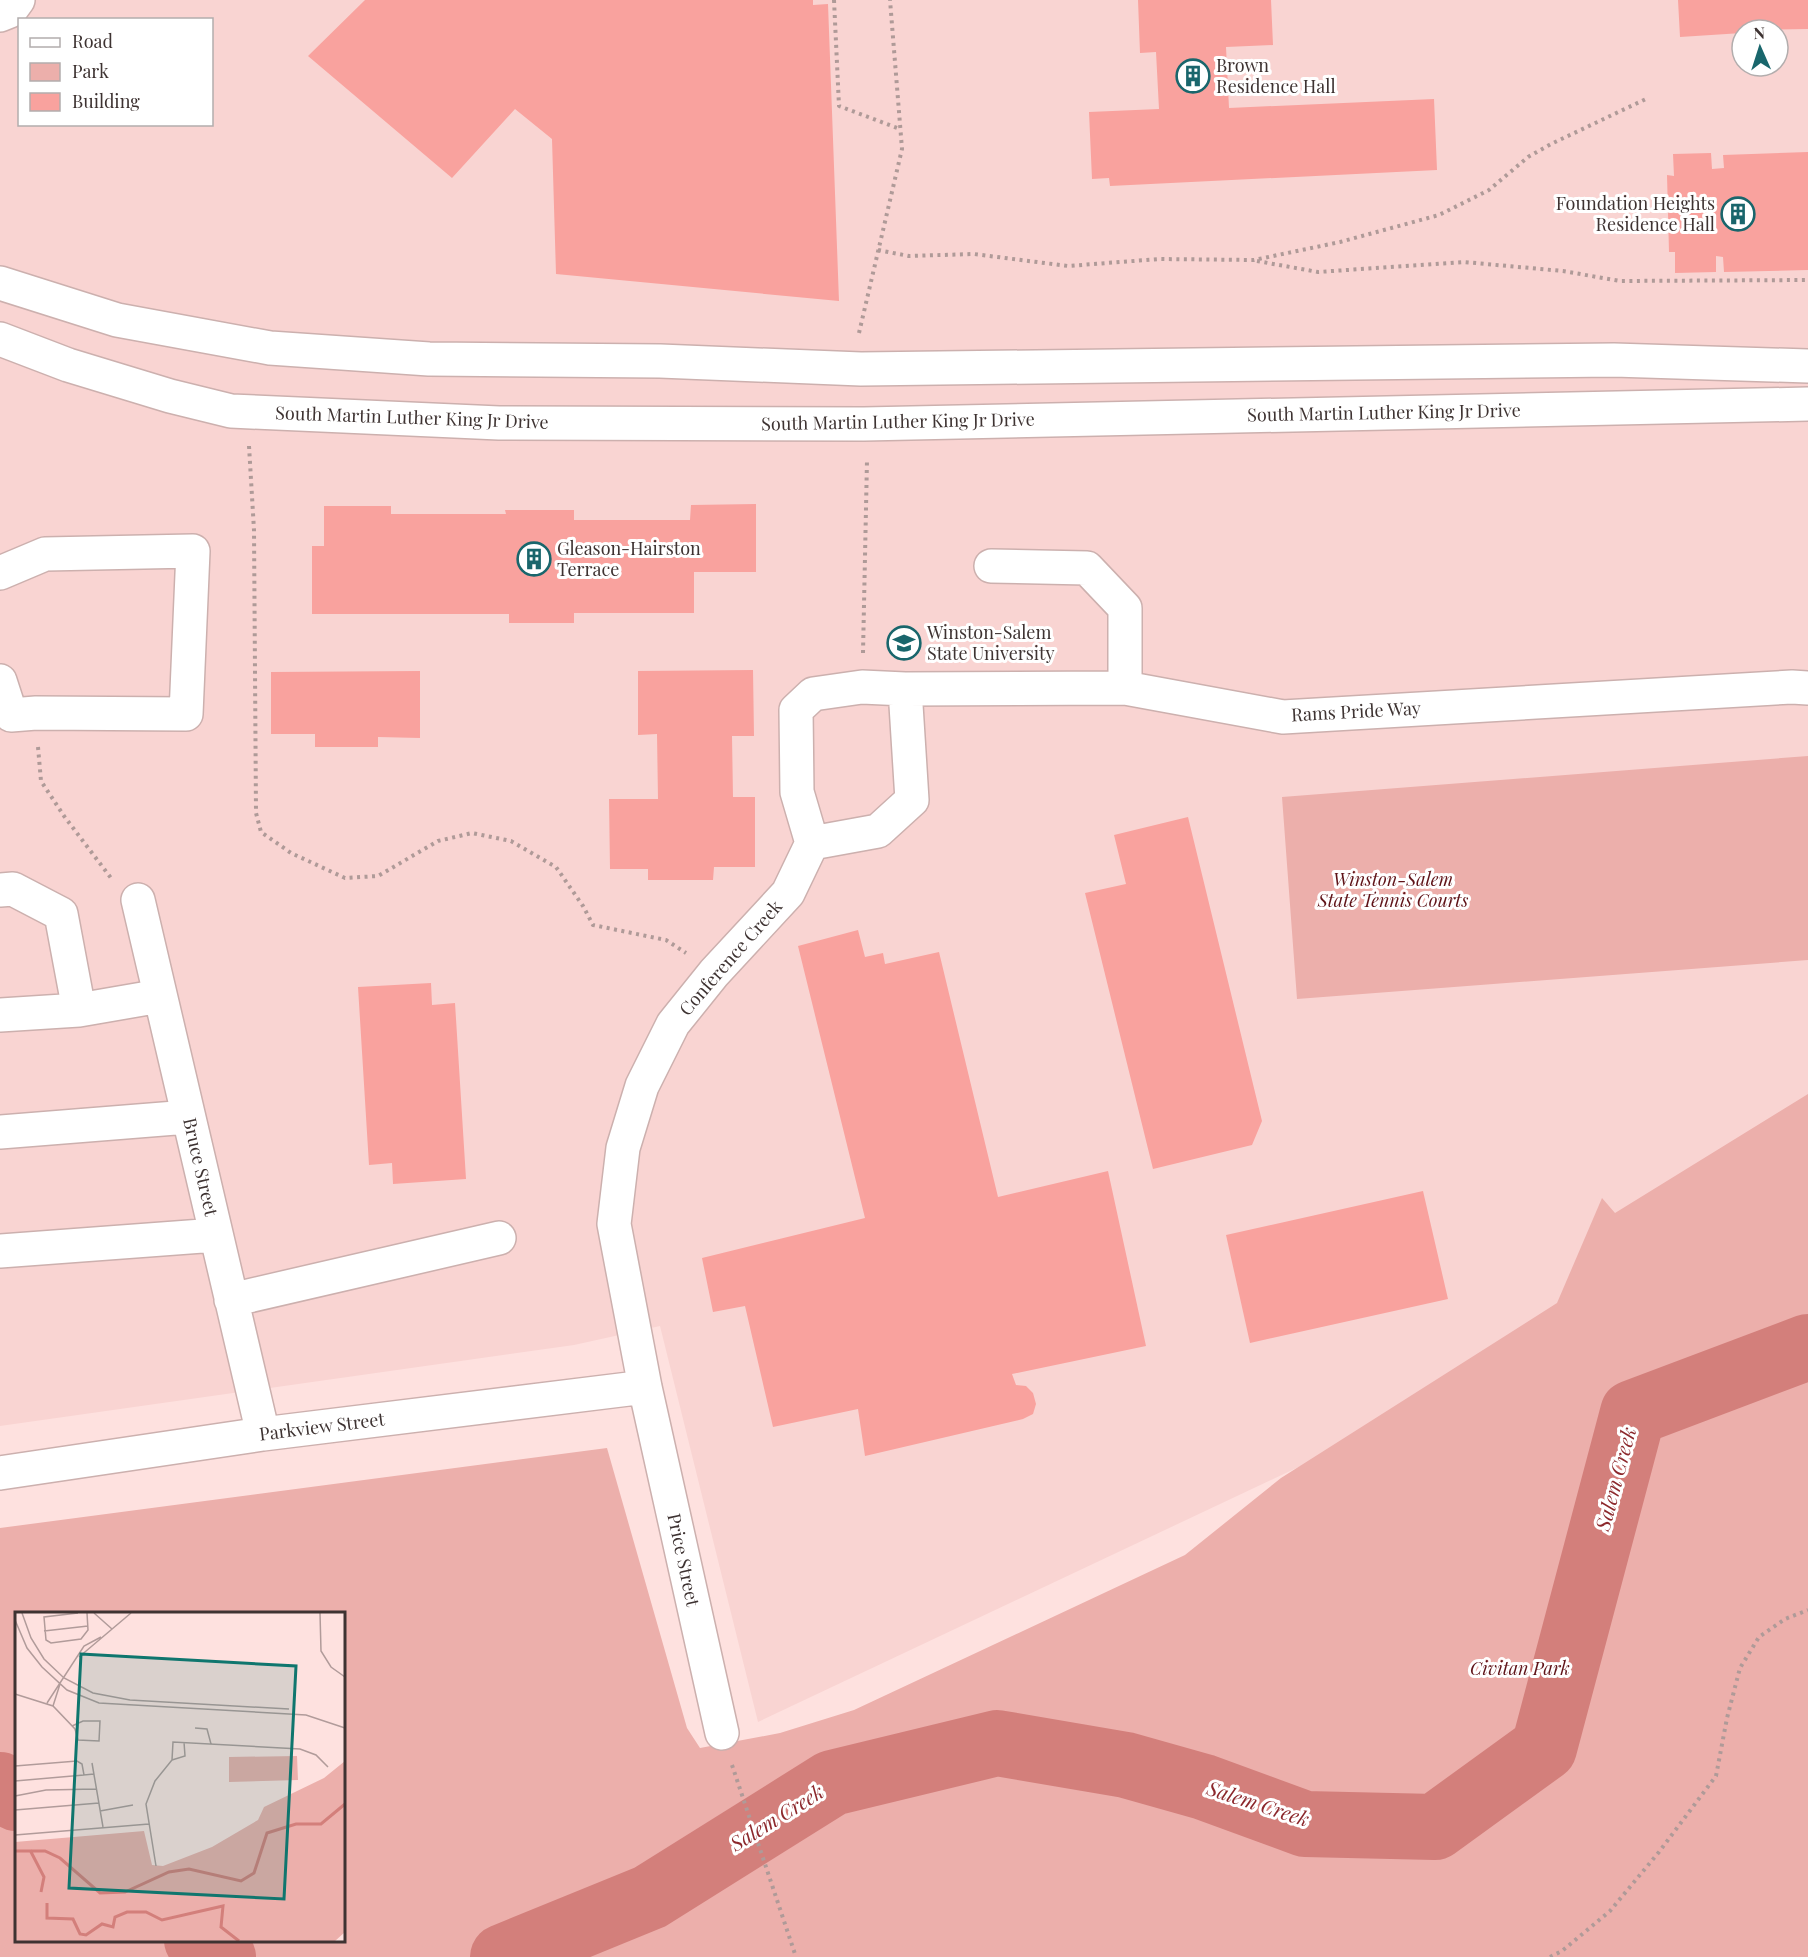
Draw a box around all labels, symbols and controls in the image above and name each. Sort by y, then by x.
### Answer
legend [18,18,213,126]
north arrow [1730,18,1790,78]
text: N [1753,22,1766,43]
text: Road [72,29,113,53]
place label: Brown Residence Hall [1216,53,1336,98]
building icon: Brown Residence Hall [1175,58,1211,94]
text: Park [72,59,109,83]
text: Building [72,89,140,113]
place label: Foundation Heights Residence Hall [1556,191,1715,236]
building icon: Foundation Heights Residence Hall [1720,196,1756,232]
street label: South Martin Luther King Jr Drive [1247,398,1521,426]
street label: South Martin Luther King Jr Drive [275,400,549,434]
street label: South Martin Luther King Jr Drive [761,407,1035,435]
place label: Gleason-Hairston Terrace [557,536,701,581]
building icon: Gleason-Hairston Terrace [516,541,552,577]
place label: Winston-Salem State University [926,620,1055,665]
school or university icon: Winston-Salem State University [886,625,922,661]
street label: Rams Pride Way [1291,696,1421,726]
park label: Winston-Salem State Tennis Courts [1317,867,1468,912]
street label: Conference Creek [673,894,787,1020]
street label: Bruce Street [178,1115,224,1219]
street label: Parkview Street [258,1406,387,1446]
water label: Salem Creek [1588,1424,1641,1534]
street label: Price Street [662,1511,706,1609]
inset map [15,1612,345,1942]
park label: Civitan Park [1470,1656,1570,1680]
water label: Salem Creek [1203,1773,1313,1832]
water label: Salem Creek [723,1777,828,1857]

